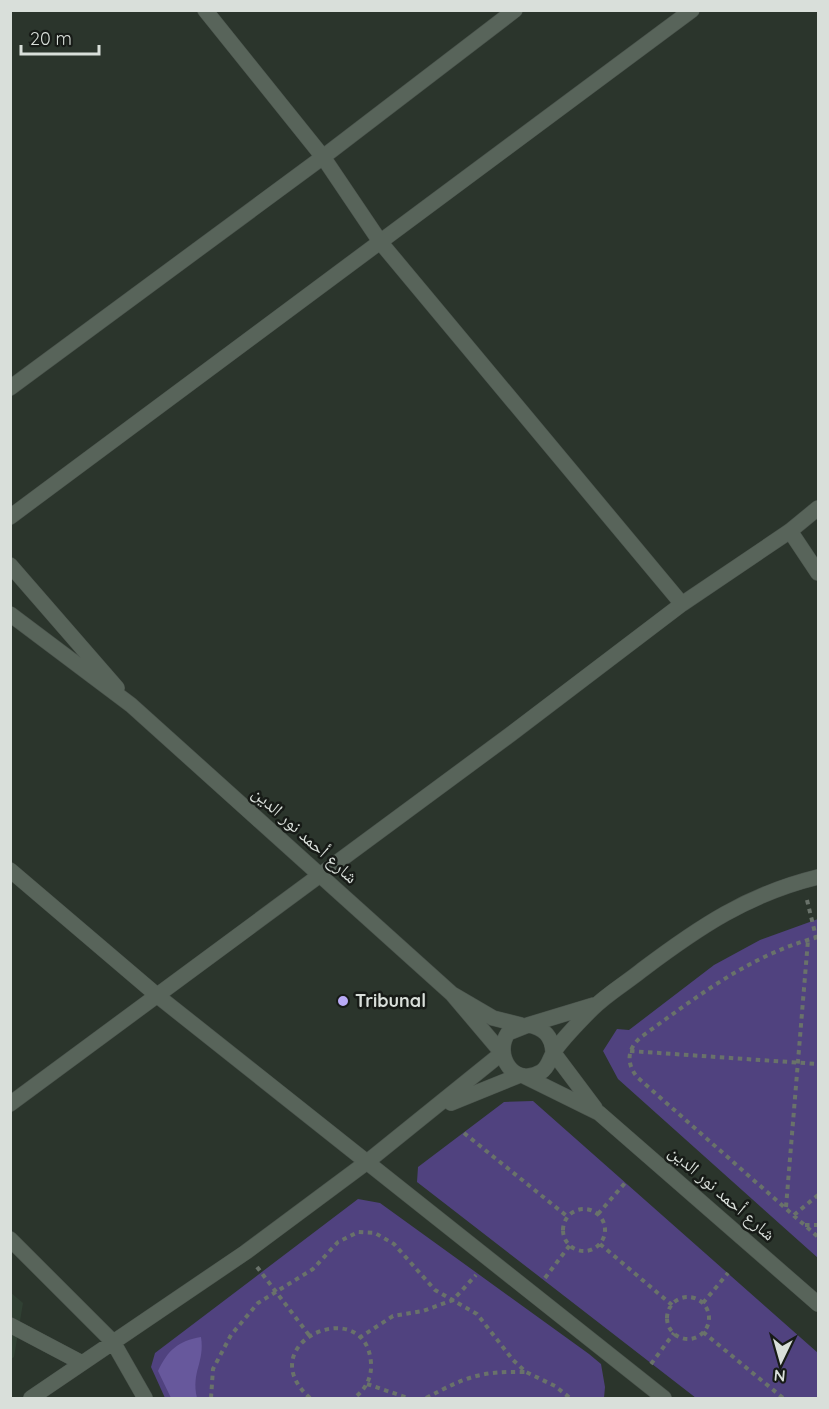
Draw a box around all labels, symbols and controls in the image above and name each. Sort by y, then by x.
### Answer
scale bar [21,18,99,56]
text: 20 m [30,27,72,50]
street label: شارع أحمد نور الدين [248,781,363,888]
place label: Tribunal [355,989,426,1012]
marker: Tribunal [336,994,350,1008]
street label: شارع أحمد نور الدين [664,1140,781,1245]
north arrow [751,1331,811,1391]
text: N [773,1365,786,1386]

